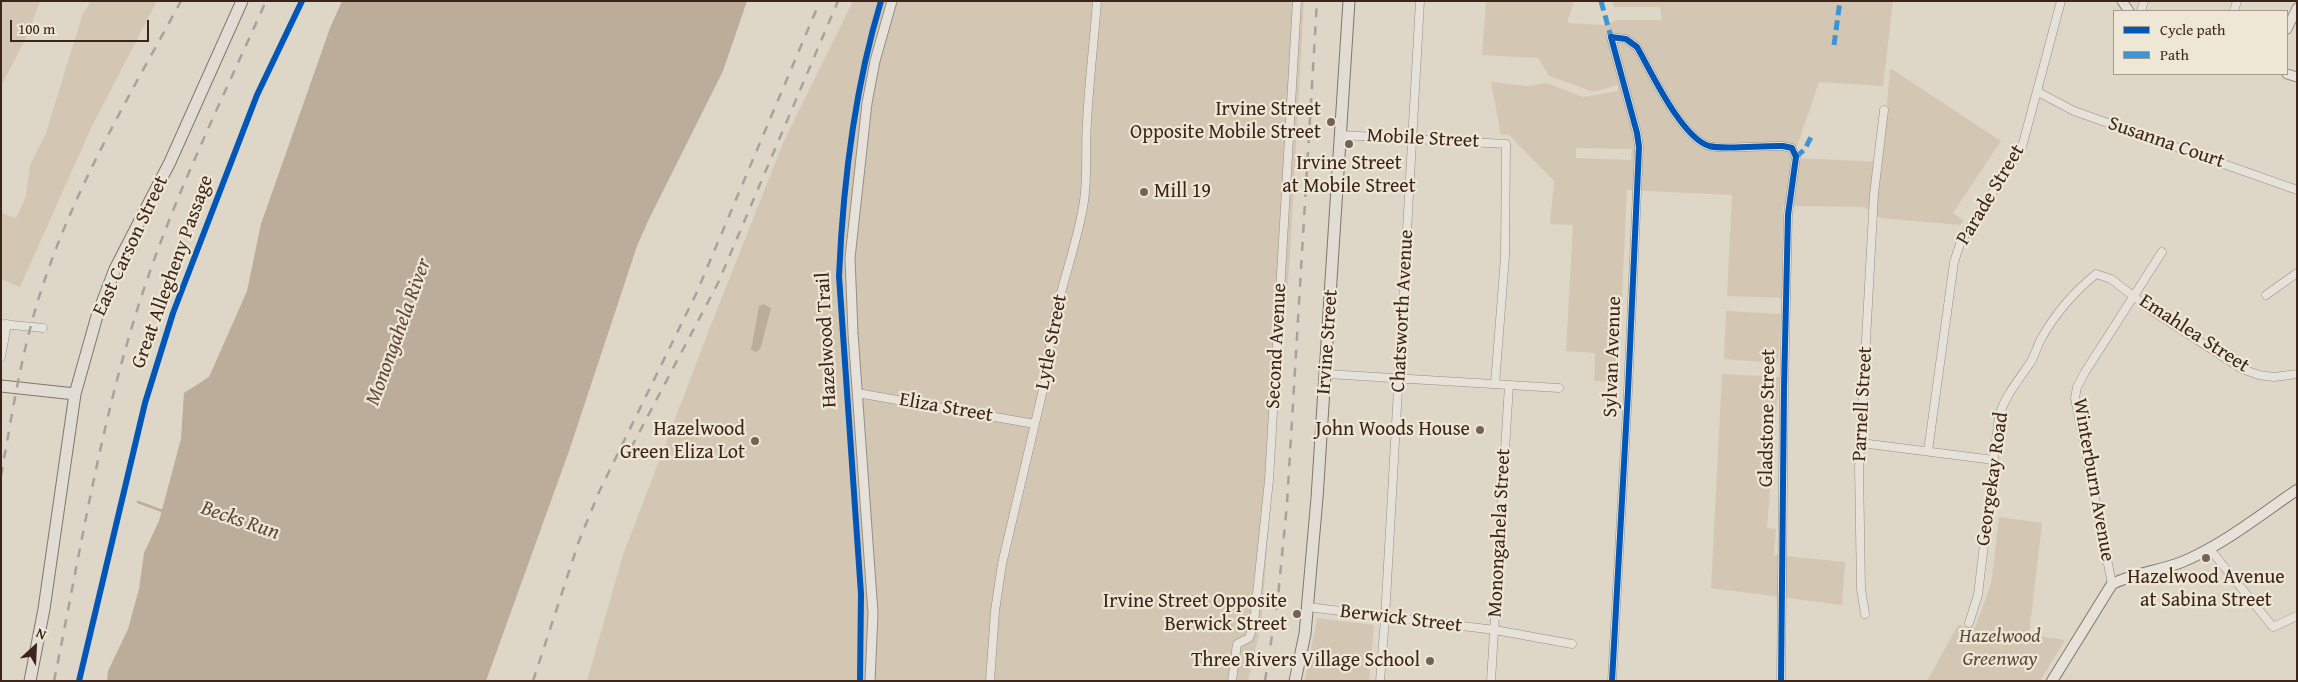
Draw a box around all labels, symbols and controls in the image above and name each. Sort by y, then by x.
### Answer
scale bar [12,10,151,42]
legend [2113,10,2288,75]
text: 100 m [18,18,55,39]
text: Cycle path [2160,19,2226,40]
text: Path [2160,44,2189,65]
place label: Irvine Street Opposite Mobile Street [1130,98,1321,145]
street label: Susanna Court [2105,112,2227,174]
marker: Irvine Street Opposite Mobile Street [1325,116,1337,128]
street label: Mobile Street [1366,124,1480,154]
marker: Irvine Street at Mobile Street [1343,138,1355,150]
street label: Parade Street [1952,140,2030,250]
place label: Irvine Street at Mobile Street [1282,152,1416,199]
street label: East Carson Street [88,172,174,320]
street label: Great Allegheny Passage [127,172,219,372]
place label: Mill 19 [1154,180,1211,204]
marker: Mill 19 [1138,186,1150,198]
street label: Chatsworth Avenue [1387,229,1419,393]
water label: Monongahela River [361,255,437,409]
street label: Hazelwood Trail [811,272,843,408]
street label: Second Avenue [1262,282,1292,410]
street label: Irvine Street [1312,288,1344,396]
street label: Emahlea Street [2134,289,2254,379]
street label: Lytle Street [1031,292,1073,392]
street label: Sylvan Avenue [1599,296,1627,418]
street label: Parnell Street [1848,346,1878,462]
street label: Gladstone Street [1755,349,1781,487]
street label: Eliza Street [897,388,995,428]
street label: Winterburn Avenue [2067,397,2119,563]
street label: Georgekay Road [1972,411,2014,547]
place label: Hazelwood Green Eliza Lot [620,418,745,465]
place label: John Woods House [1315,418,1470,442]
marker: John Woods House [1474,424,1486,436]
marker: Hazelwood Green Eliza Lot [749,435,761,447]
street label: Monongahela Street [1484,448,1516,618]
water label: Becks Run [197,496,283,546]
marker: Hazelwood Avenue at Sabina Street [2200,552,2212,564]
place label: Hazelwood Avenue at Sabina Street [2127,566,2285,613]
place label: Irvine Street Opposite Berwick Street [1103,590,1287,637]
street label: Berwick Street [1339,600,1463,638]
marker: Irvine Street Opposite Berwick Street [1291,608,1303,620]
north arrow [10,622,60,672]
text: N [33,622,50,644]
park label: Hazelwood Greenway [1959,625,2041,672]
place label: Three Rivers Village School [1191,649,1420,673]
marker: Three Rivers Village School [1424,655,1436,667]

